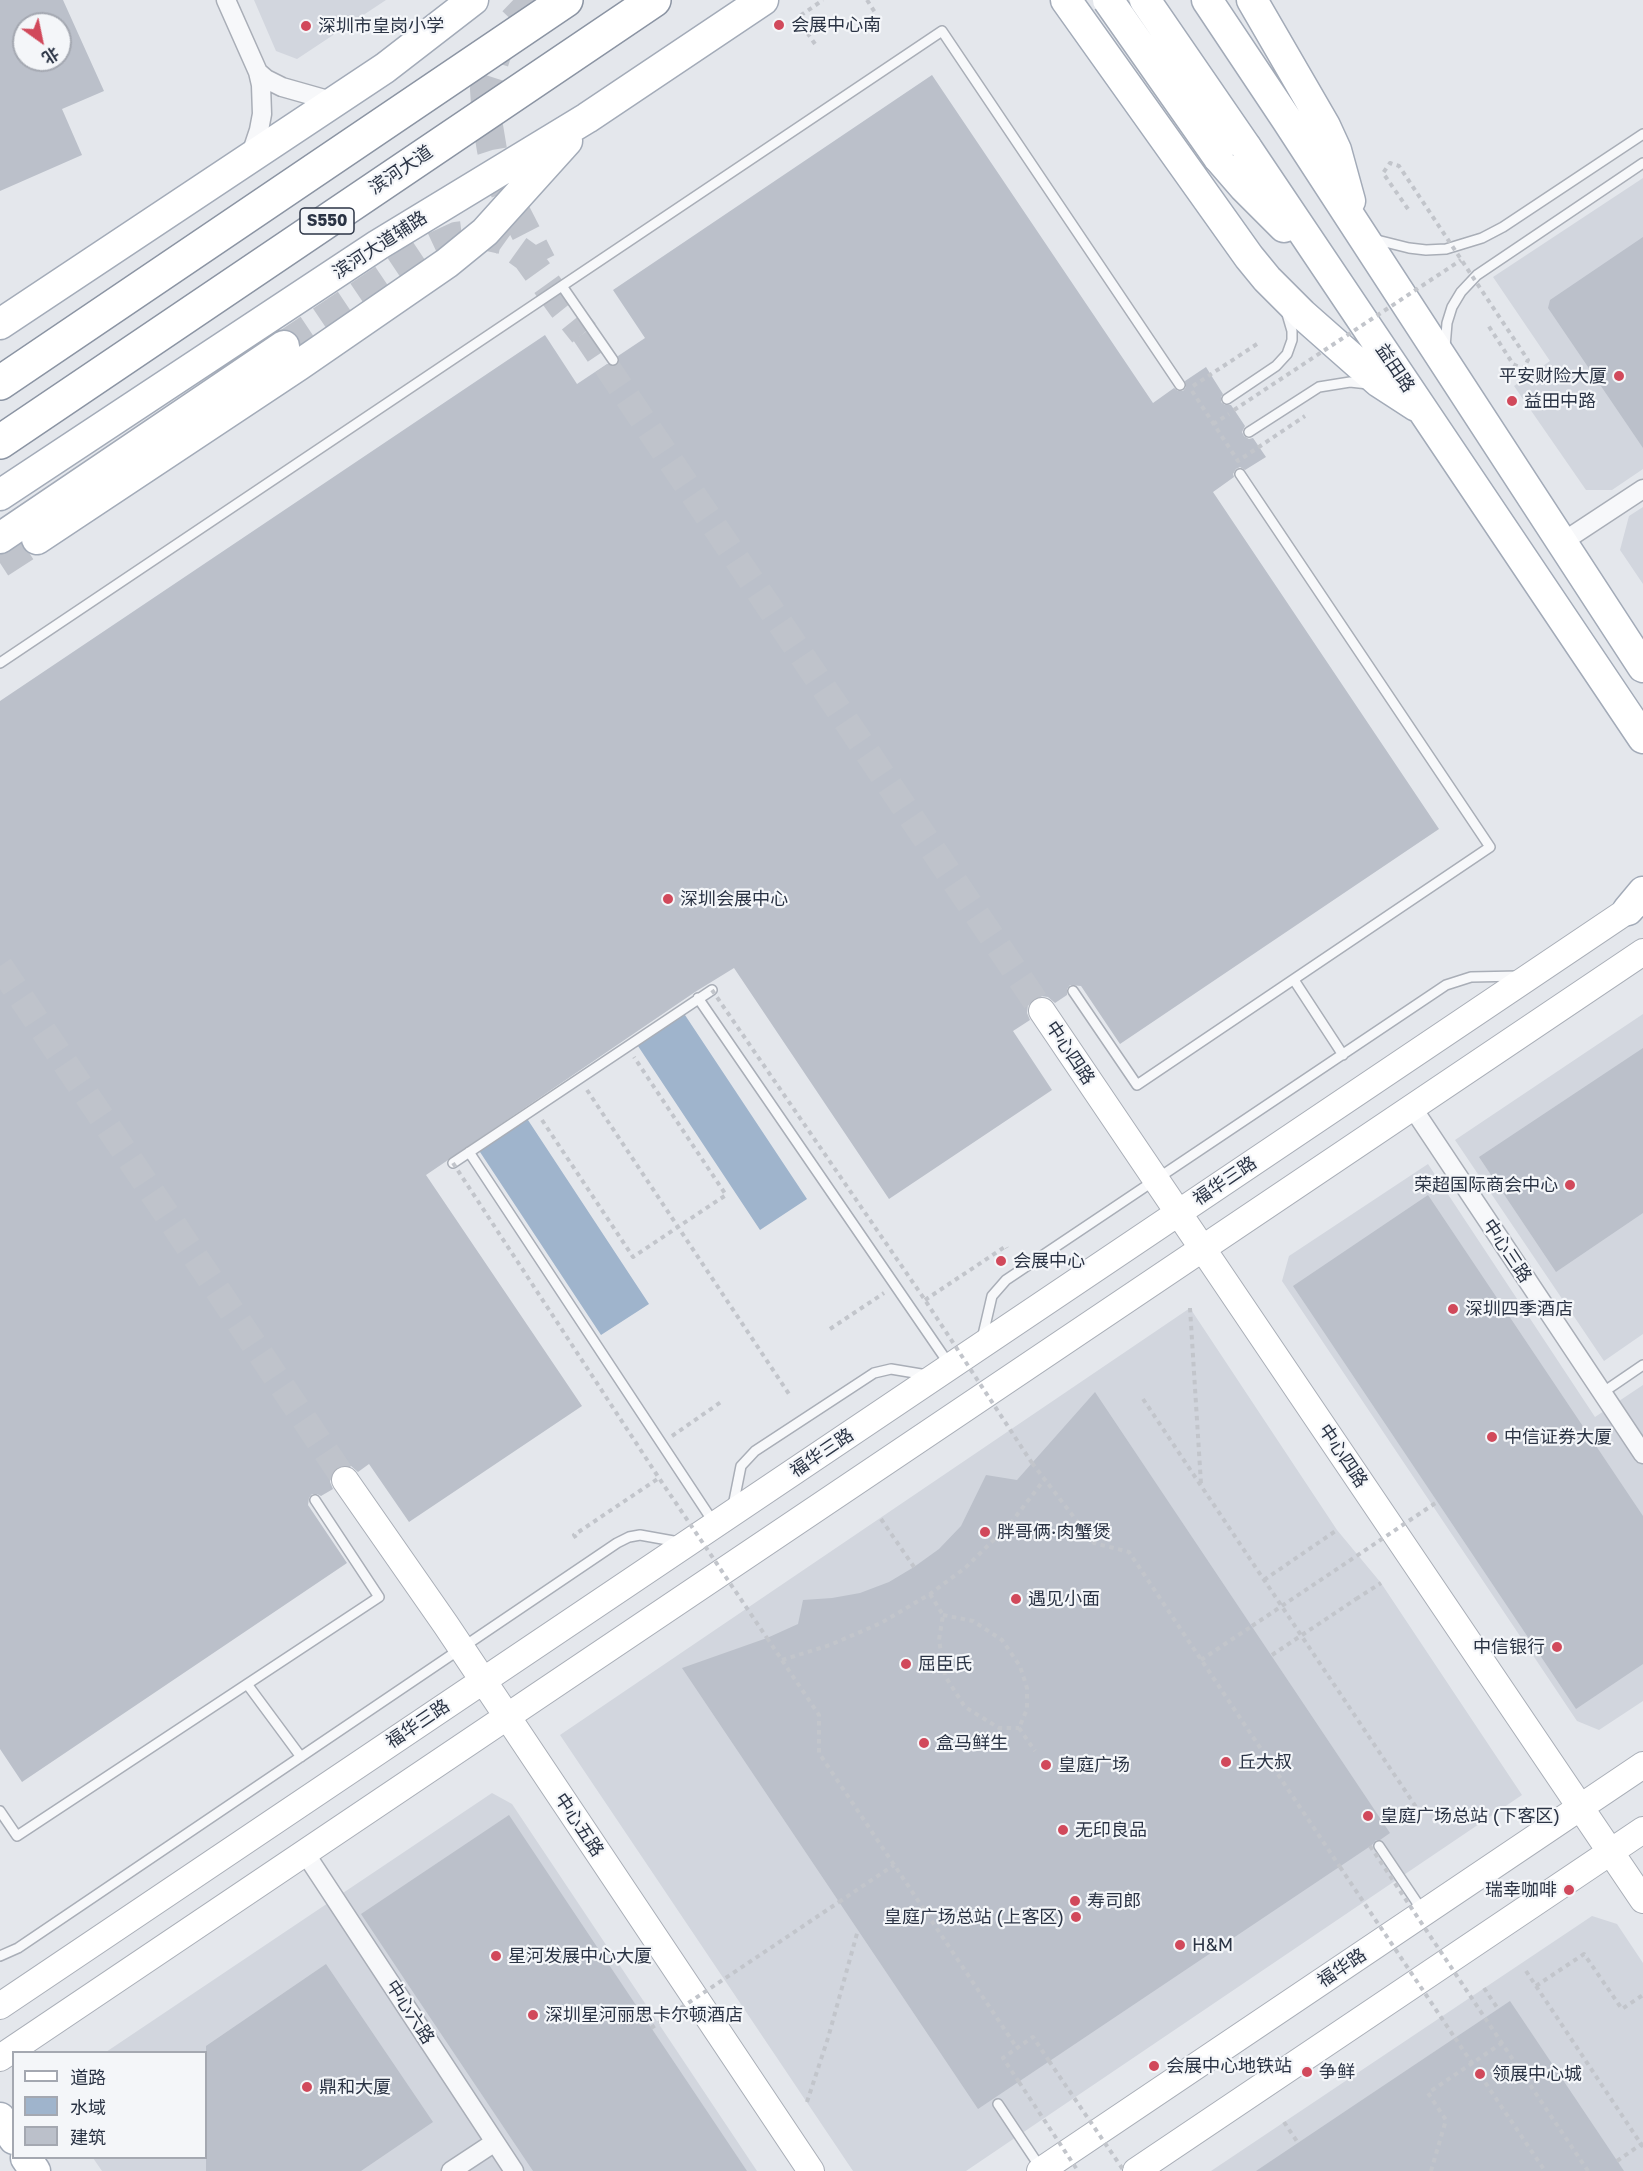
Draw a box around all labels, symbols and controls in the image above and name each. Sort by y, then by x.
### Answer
north arrow [12,12,72,72]
place label: 会展中心南 [791,14,881,36]
place label: 深圳市皇岗小学 [318,15,444,37]
marker: 会展中心南 [772,18,786,32]
marker: 深圳市皇岗小学 [299,19,313,33]
text: 北 [39,43,63,68]
street label: 滨河大道 [365,141,437,199]
street label: 滨河大道辅路 [329,207,431,283]
road number: S550 [300,208,354,234]
street label: 益田路 [1371,340,1419,396]
place label: 平安财险大厦 [1499,365,1607,387]
marker: 平安财险大厦 [1612,369,1626,383]
place label: 益田中路 [1524,390,1596,412]
marker: 益田中路 [1505,394,1519,408]
place label: 深圳会展中心 [680,888,788,910]
marker: 深圳会展中心 [661,892,675,906]
street label: 中心四路 [1041,1017,1099,1089]
street label: 福华三路 [1189,1152,1261,1210]
place label: 荣超国际商会中心 [1414,1174,1558,1196]
marker: 荣超国际商会中心 [1563,1178,1577,1192]
street label: 中心三路 [1478,1215,1536,1287]
place label: 会展中心 [1013,1250,1085,1272]
marker: 会展中心 [994,1254,1008,1268]
place label: 深圳四季酒店 [1465,1298,1573,1320]
marker: 深圳四季酒店 [1446,1302,1460,1316]
street label: 中心四路 [1314,1420,1372,1492]
street label: 福华三路 [786,1424,858,1482]
place label: 中信证券大厦 [1504,1426,1612,1448]
marker: 中信证券大厦 [1485,1430,1499,1444]
place label: 胖哥俩·肉蟹煲 [997,1521,1110,1543]
marker: 胖哥俩·肉蟹煲 [978,1525,992,1539]
place label: 遇见小面 [1028,1588,1100,1610]
marker: 遇见小面 [1009,1592,1023,1606]
place label: 中信银行 [1473,1636,1545,1658]
marker: 中信银行 [1550,1640,1564,1654]
place label: 屈臣氏 [918,1653,972,1675]
marker: 屈臣氏 [899,1657,913,1671]
street label: 福华三路 [382,1695,454,1753]
place label: 盒马鲜生 [936,1732,1008,1754]
marker: 盒马鲜生 [917,1736,931,1750]
place label: 丘大叔 [1238,1751,1292,1773]
place label: 皇庭广场 [1058,1754,1130,1776]
marker: 丘大叔 [1219,1755,1233,1769]
marker: 皇庭广场 [1039,1758,1053,1772]
street label: 中心五路 [550,1789,608,1861]
place label: 皇庭广场总站 (下客区) [1380,1805,1560,1827]
marker: 皇庭广场总站 (下客区) [1361,1809,1375,1823]
place label: 无印良品 [1075,1819,1147,1841]
marker: 无印良品 [1056,1823,1070,1837]
place label: 瑞幸咖啡 [1485,1879,1557,1901]
marker: 瑞幸咖啡 [1562,1883,1576,1897]
place label: 寿司郎 [1087,1890,1141,1912]
marker: 寿司郎 [1068,1894,1082,1908]
place label: 皇庭广场总站 (上客区) [884,1906,1064,1928]
marker: 皇庭广场总站 (上客区) [1069,1910,1083,1924]
place label: H&M [1192,1934,1233,1956]
marker: H&M [1173,1938,1187,1952]
street label: 福华路 [1314,1944,1370,1992]
place label: 星河发展中心大厦 [508,1945,652,1967]
marker: 星河发展中心大厦 [489,1949,503,1963]
street label: 中心六路 [381,1976,439,2048]
place label: 深圳星河丽思卡尔顿酒店 [545,2004,743,2026]
marker: 深圳星河丽思卡尔顿酒店 [526,2008,540,2022]
legend [12,2051,207,2159]
place label: 会展中心地铁站 [1166,2055,1292,2077]
marker: 会展中心地铁站 [1147,2059,1161,2073]
place label: 争鲜 [1319,2061,1355,2083]
place label: 领展中心城 [1492,2063,1582,2085]
marker: 争鲜 [1300,2065,1314,2079]
text: 道路 [70,2066,106,2088]
marker: 领展中心城 [1473,2067,1487,2081]
place label: 鼎和大厦 [319,2076,391,2098]
marker: 鼎和大厦 [300,2080,314,2094]
text: 水域 [70,2096,106,2118]
text: 建筑 [70,2126,106,2148]

